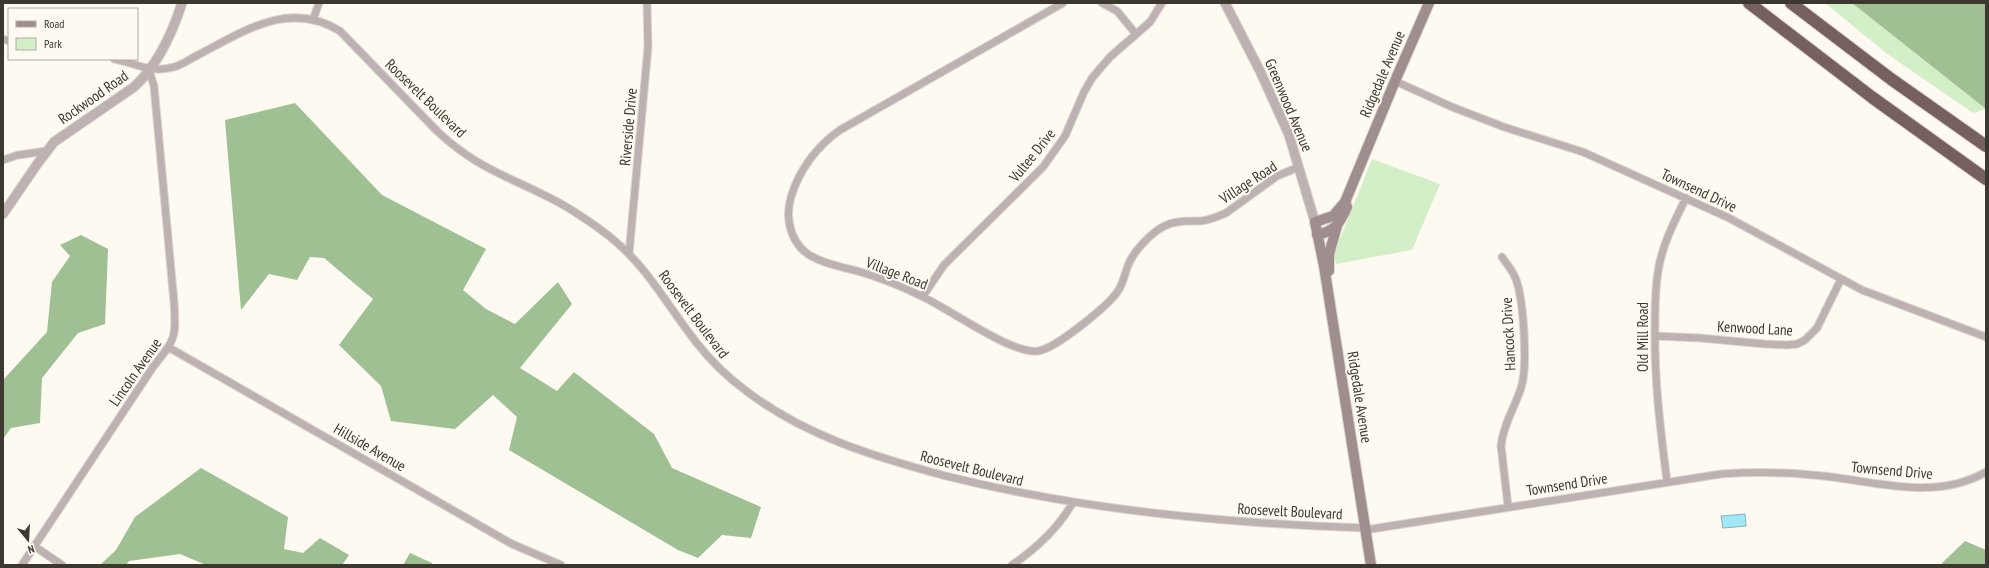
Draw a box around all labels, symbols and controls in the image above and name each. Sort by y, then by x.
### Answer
legend [8,8,138,60]
text: Road [44,16,64,31]
street label: Ridgedale Avenue [1355,28,1409,120]
text: Park [44,36,62,51]
street label: Roosevelt Boulevard [382,55,470,141]
street label: Greenwood Avenue [1261,56,1317,154]
street label: Rockwood Road [54,66,132,128]
street label: Riverside Drive [615,87,641,167]
street label: Vultee Drive [1004,125,1059,186]
street label: Village Road [1215,156,1280,208]
street label: Townsend Drive [1658,164,1740,216]
street label: Village Road [862,252,931,293]
street label: Roosevelt Boulevard [655,266,733,362]
street label: Hancock Drive [1497,297,1519,371]
street label: Old Mill Road [1633,302,1652,372]
street label: Kenwood Lane [1717,317,1793,339]
street label: Lincoln Avenue [105,334,165,410]
street label: Ridgedale Avenue [1343,350,1377,444]
street label: Hillside Avenue [331,419,409,475]
street label: Roosevelt Boulevard [919,446,1025,490]
street label: Townsend Drive [1850,457,1934,483]
street label: Townsend Drive [1525,468,1609,500]
street label: Roosevelt Boulevard [1237,499,1343,523]
north arrow [8,520,48,560]
text: N [26,542,36,557]

